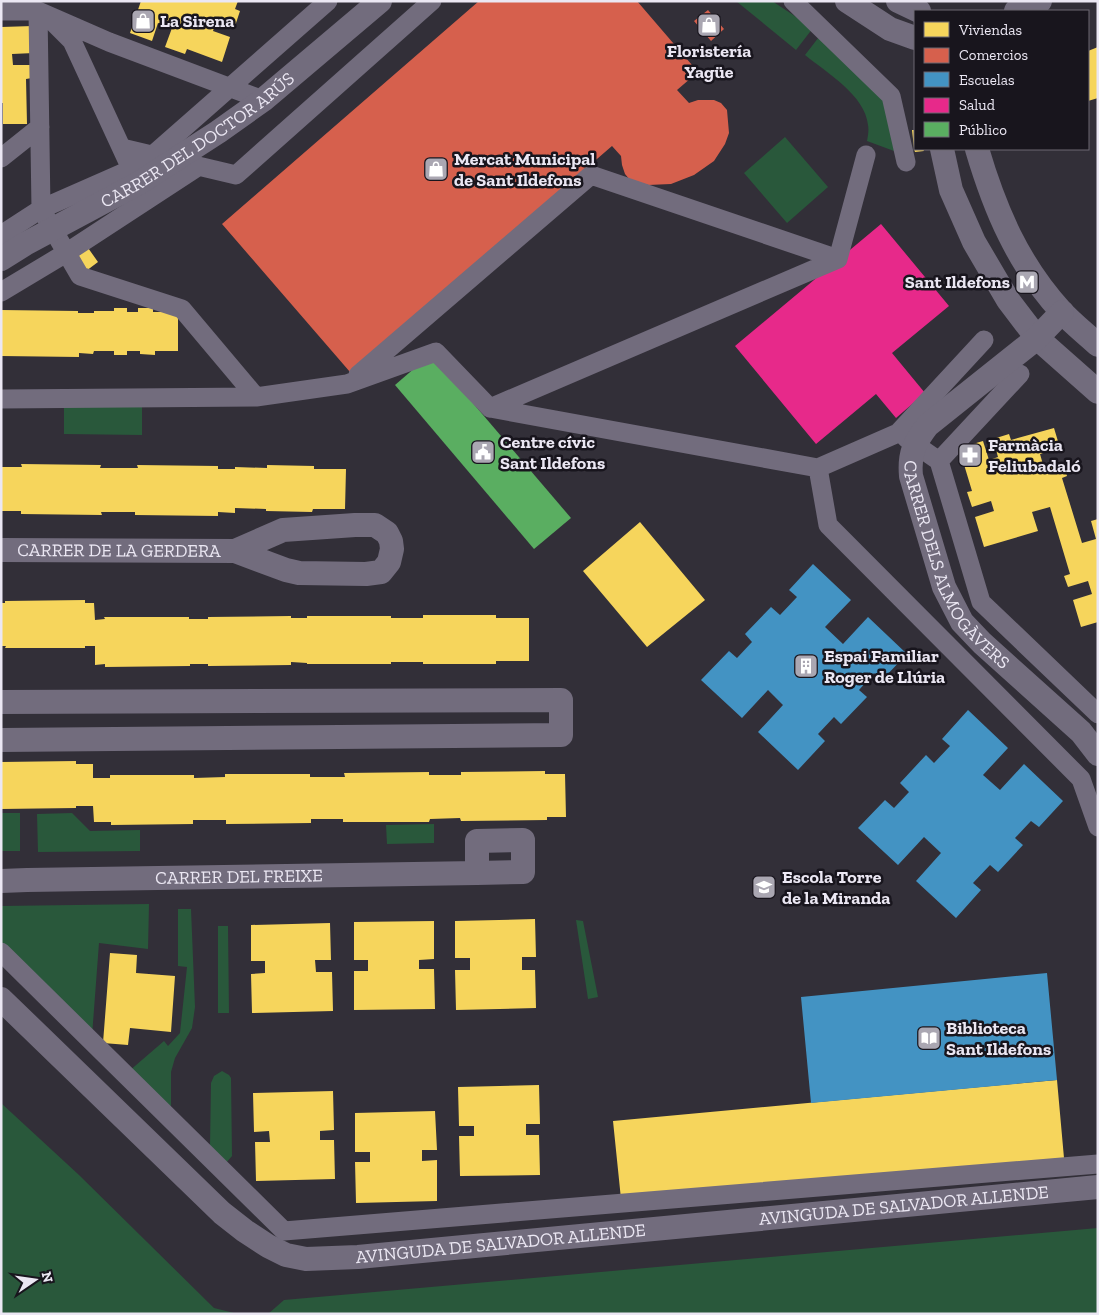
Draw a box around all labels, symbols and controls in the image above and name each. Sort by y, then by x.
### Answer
shop icon: La Sirena [130,8,156,34]
place label: La Sirena [160,10,234,32]
legend [914,10,1089,150]
shop icon: Floristería Yagüe [696,12,722,38]
text: Viviendas [958,21,1022,39]
place label: Floristería Yagüe [667,40,751,83]
text: Comercios [959,46,1028,64]
street label: CARRER DEL DOCTOR ARÚS [97,67,299,213]
text: Escuelas [959,71,1015,89]
text: Salud [959,96,996,114]
text: Público [959,121,1007,139]
place label: Mercat Municipal de Sant Ildefons [454,148,595,191]
shop icon: Mercat Municipal de Sant Ildefons [423,156,449,182]
metro station icon: Sant Ildefons [1014,269,1040,295]
place label: Sant Ildefons [905,271,1010,293]
place label: Centre cívic Sant Ildefons [500,431,605,474]
place label: Farmàcia Feliubadaló [988,434,1081,477]
public building icon: Centre cívic Sant Ildefons [470,439,496,465]
pharmacy icon: Farmàcia Feliubadaló [957,442,983,468]
street label: CARRER DELS ALMOGÀVERS [899,460,1014,674]
street label: CARRER DE LA GERDERA [17,539,221,562]
place label: Espai Familiar Roger de Llúria [824,645,945,688]
building icon: Espai Familiar Roger de Llúria [793,653,819,679]
street label: CARRER DEL FREIXE [155,864,323,889]
place label: Escola Torre de la Miranda [782,866,890,909]
school or university icon: Escola Torre de la Miranda [751,874,777,900]
place label: Biblioteca Sant Ildefons [946,1017,1051,1060]
library icon: Biblioteca Sant Ildefons [916,1025,942,1051]
street label: AVINGUDA DE SALVADOR ALLENDE [758,1181,1050,1230]
street label: AVINGUDA DE SALVADOR ALLENDE [355,1219,646,1268]
north arrow [10,1255,60,1305]
text: N [38,1270,57,1285]

